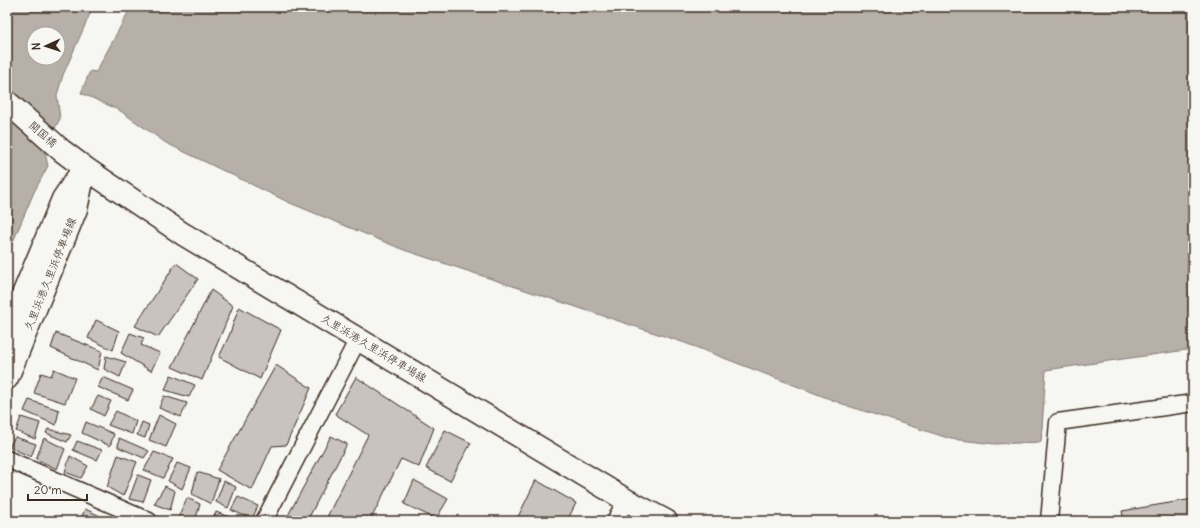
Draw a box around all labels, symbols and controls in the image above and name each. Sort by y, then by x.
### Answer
north arrow [26,26,66,66]
text: N [29,42,43,51]
street label: 開国橋 [26,118,60,150]
street label: 久里浜港久里浜停車場線 [21,215,79,333]
street label: 久里浜港久里浜停車場線 [319,311,429,385]
scale bar [28,476,87,502]
text: 20 m [34,482,62,497]

